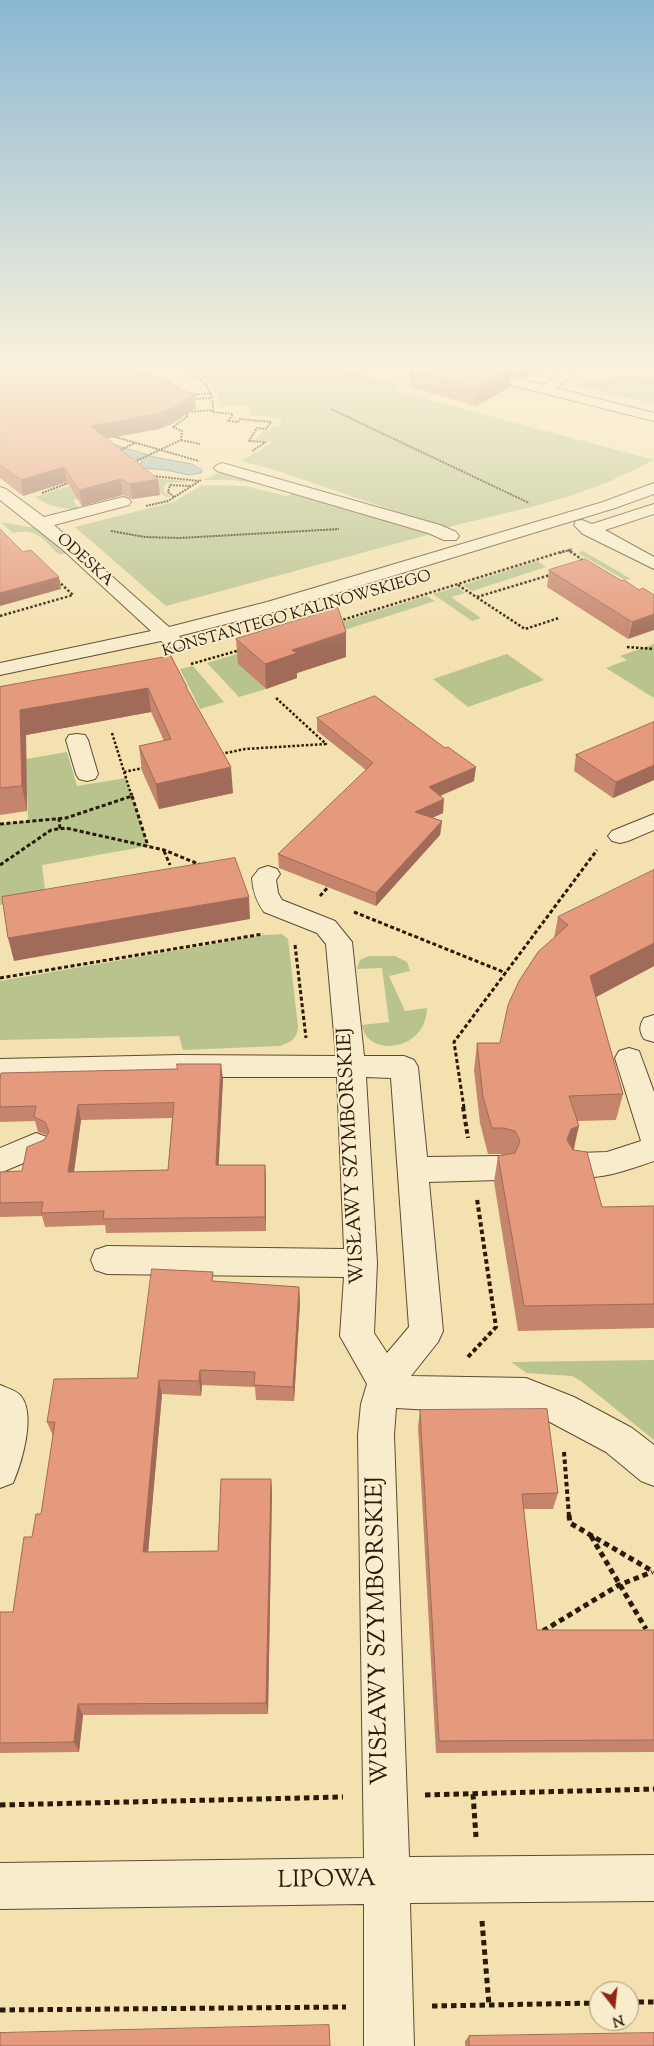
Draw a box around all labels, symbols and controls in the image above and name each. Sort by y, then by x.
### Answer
street label: ODESKA [52,530,116,592]
street label: KONSTANTEGO KALINOWSKIEGO [160,567,434,663]
street label: WISŁAWY SZYMBORSKIEJ [334,1027,372,1285]
street label: WISŁAWY SZYMBORSKIEJ [363,1476,397,1786]
street label: LIPOWA [277,1867,377,1897]
north arrow [589,1981,639,2031]
text: N [610,2008,626,2031]

